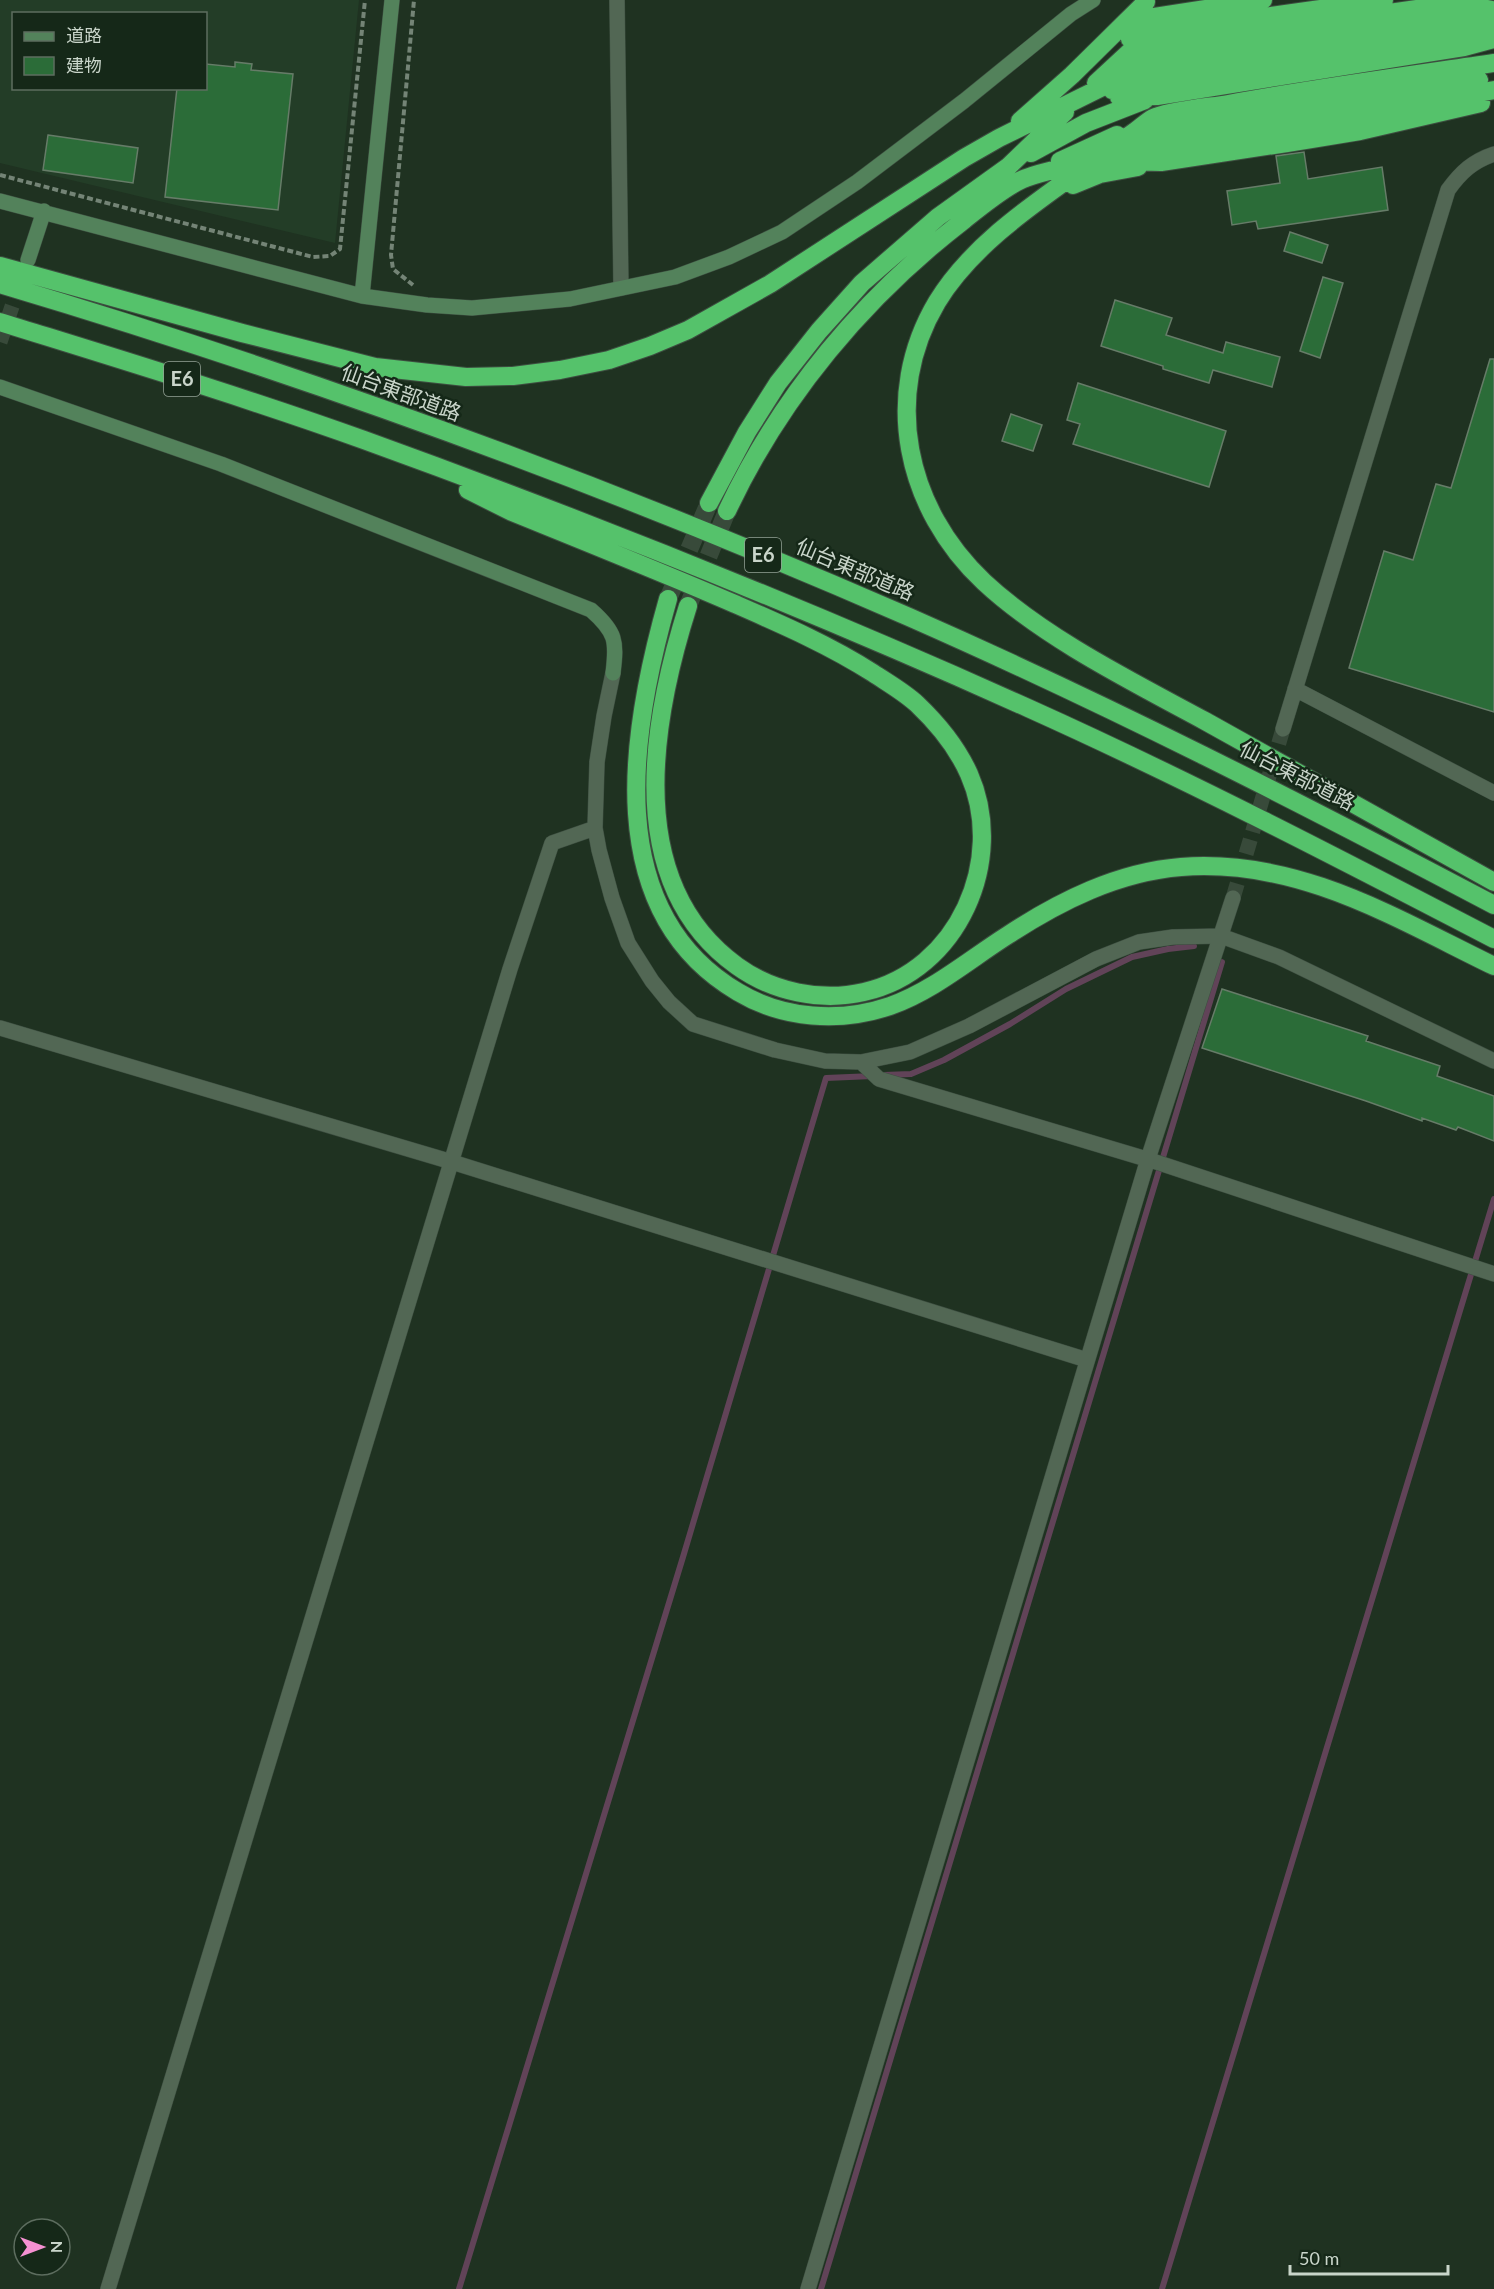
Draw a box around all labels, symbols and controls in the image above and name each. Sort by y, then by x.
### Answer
legend [12,12,207,90]
text: 道路 [66,24,102,46]
text: 建物 [66,54,102,76]
street label: 仙台東部道路 [338,358,465,425]
road number: E6 [164,362,200,396]
street label: 仙台東部道路 [793,532,918,605]
road number: E6 [745,538,781,572]
street label: 仙台東部道路 [1236,735,1359,814]
north arrow [12,2217,72,2277]
scale bar [1290,2238,1448,2276]
text: N [48,2241,67,2253]
text: 50 m [1299,2247,1339,2269]

